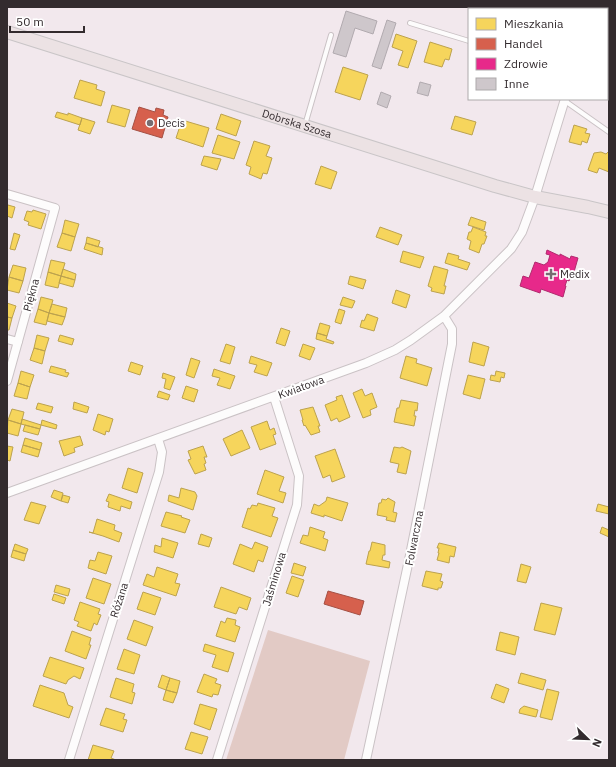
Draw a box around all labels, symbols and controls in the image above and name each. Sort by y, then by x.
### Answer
scale bar [10,8,84,34]
legend [468,8,608,100]
text: 50 m [16,14,44,29]
text: Mieszkania [504,16,564,31]
text: Handel [504,36,543,51]
text: Zdrowie [504,56,548,71]
text: Inne [504,76,529,91]
street label: Dobrska Szosa [260,106,334,141]
place label: Decis [158,116,185,130]
marker: Decis [145,118,155,128]
place label: Medix [560,267,590,281]
marker: Medix [545,268,557,280]
street label: Piękna [20,277,42,313]
street label: Kwiatowa [276,372,326,402]
street label: Folwarczna [402,509,426,567]
street label: Jaśminowa [259,550,289,608]
street label: Różana [107,581,131,619]
north arrow [568,719,608,759]
text: N [589,737,605,749]

